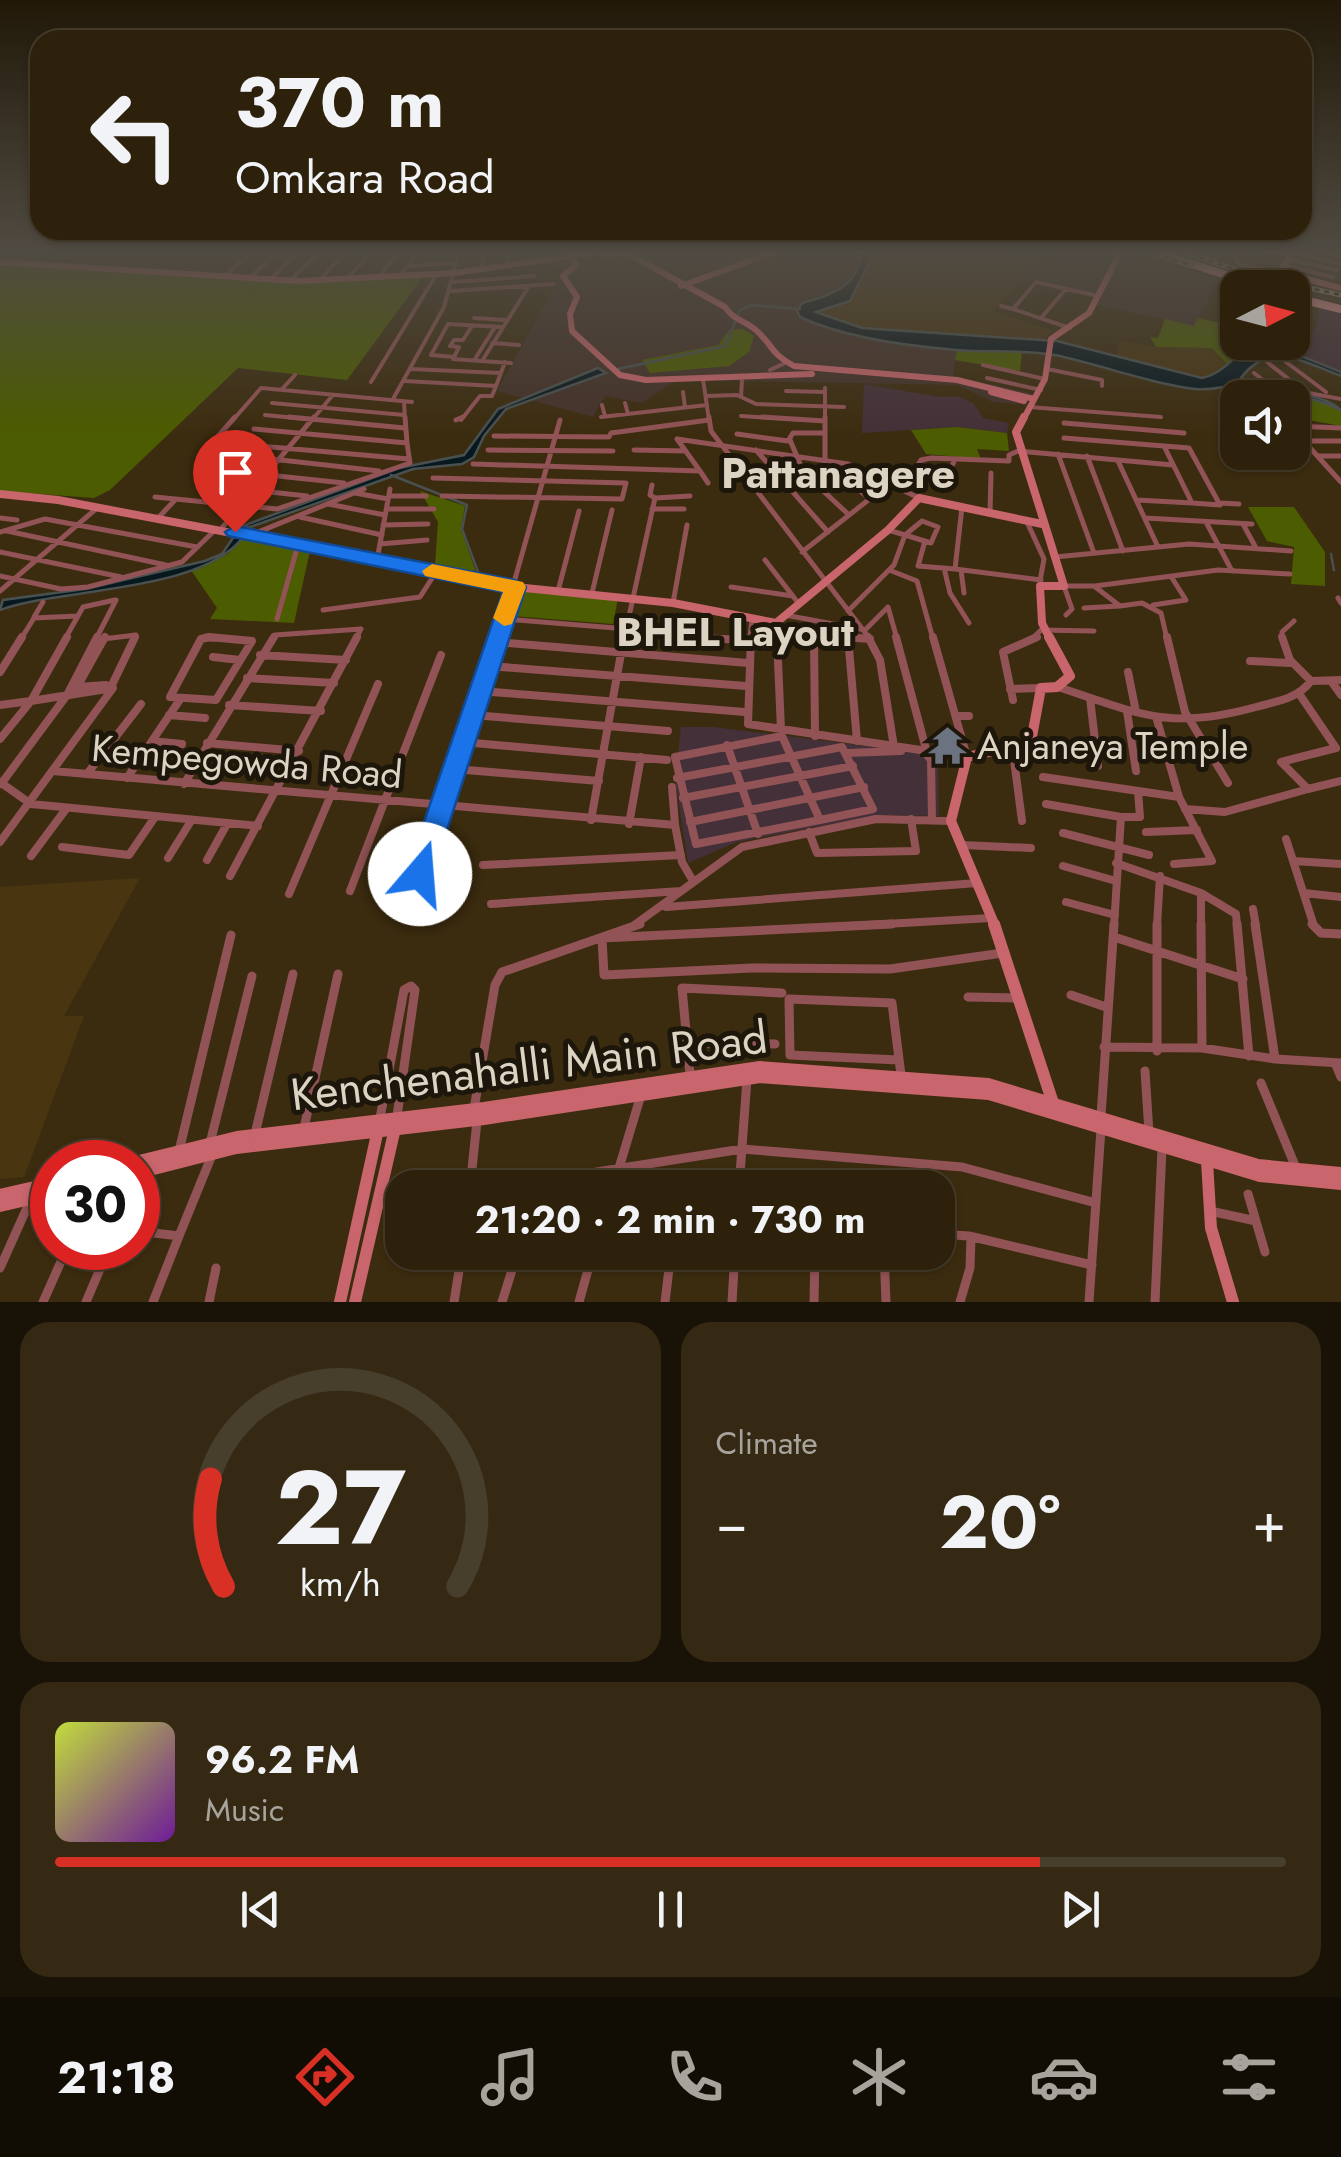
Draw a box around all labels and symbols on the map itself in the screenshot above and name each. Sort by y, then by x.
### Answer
north arrow [1220,270,1310,360]
pin [193,430,278,533]
district label: Pattanagere [721,443,955,504]
district label: BHEL Layout [616,603,854,661]
place label: Anjaneya Temple [977,718,1248,773]
street label: Kempegowda Road [89,720,405,802]
temple icon: Anjaneya Temple [926,724,968,766]
position arrow [368,822,472,926]
street label: Kenchenahalli Main Road [287,1005,771,1127]
speed limit sign: 30 [30,1140,160,1270]

